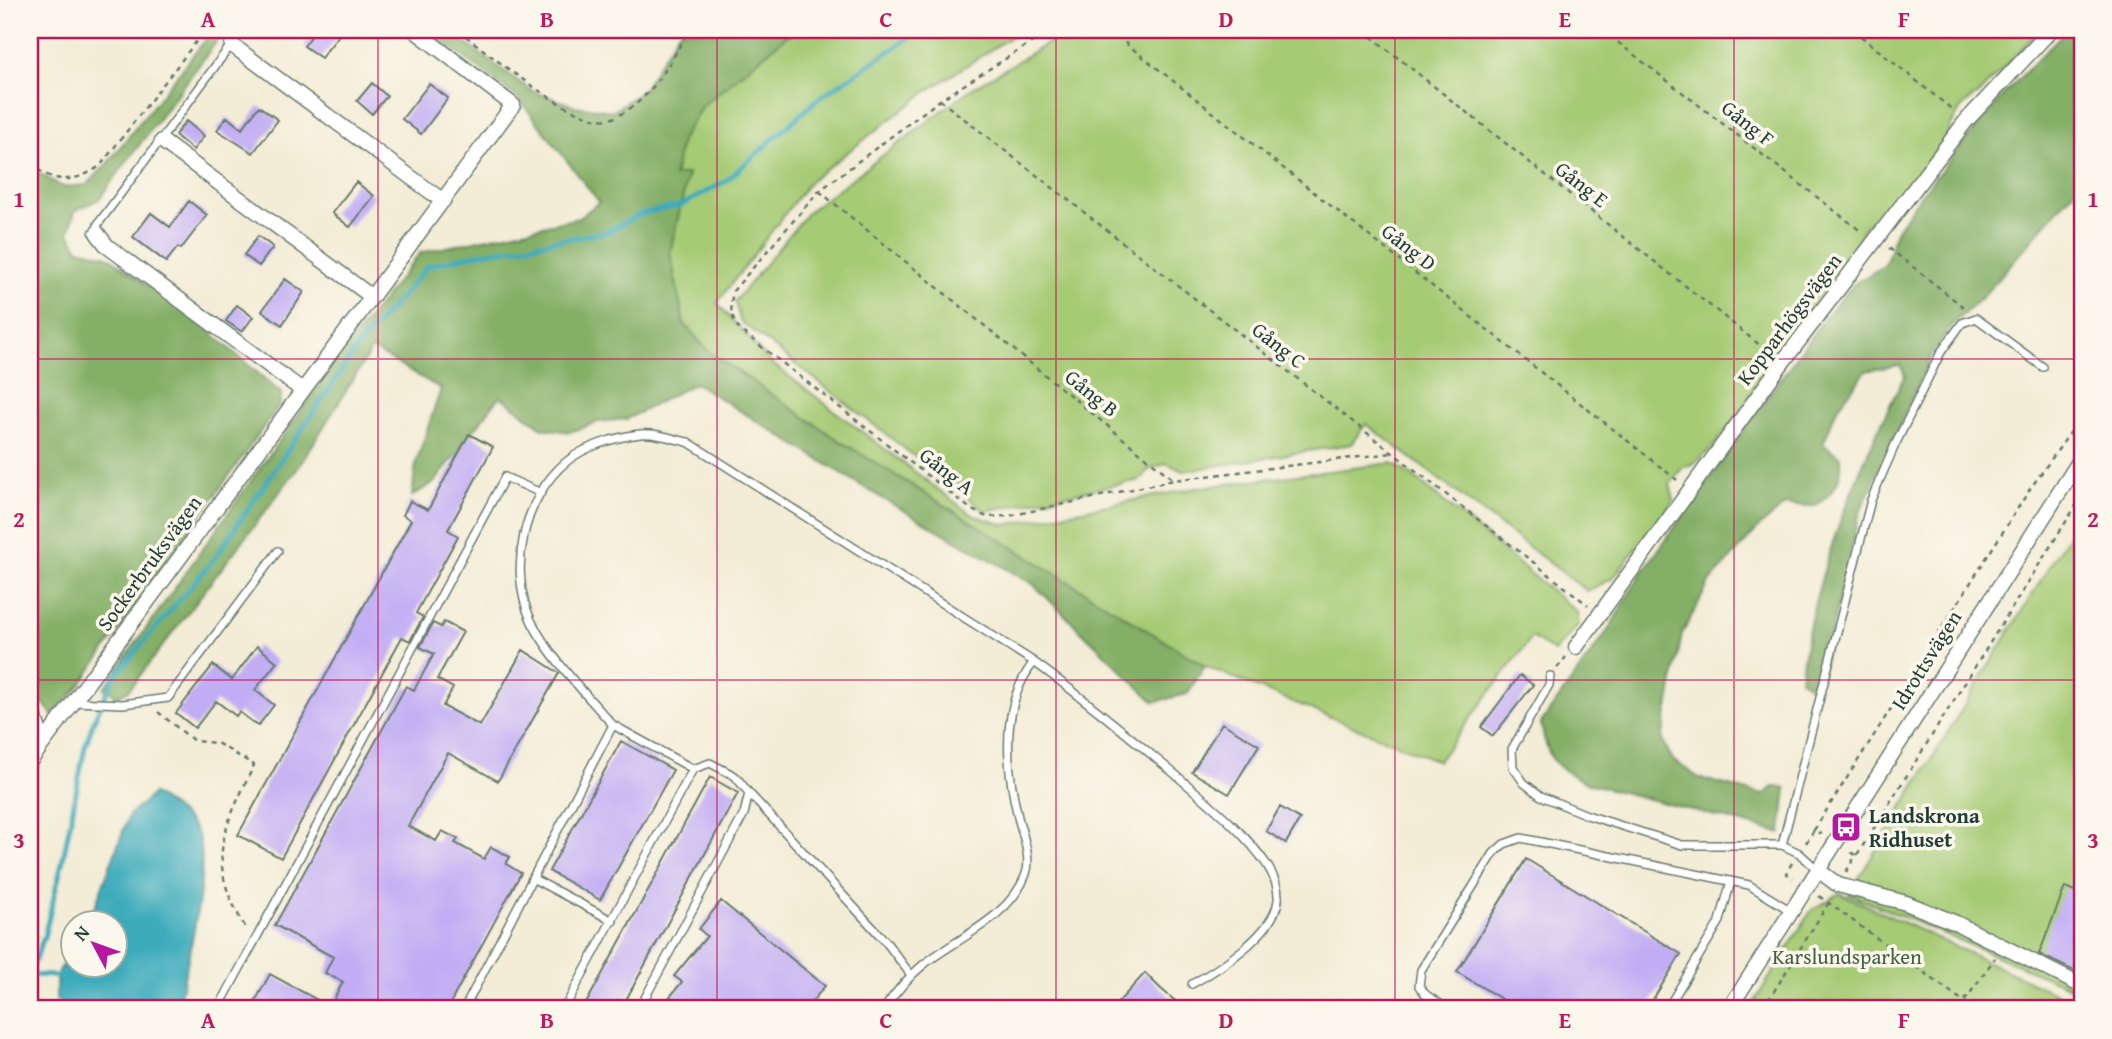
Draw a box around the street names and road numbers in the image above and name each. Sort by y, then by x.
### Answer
street label: Gång F [1715,92,1781,154]
street label: Gång E [1549,153,1615,215]
street label: Gång D [1375,216,1443,278]
street label: Kopparhögsvägen [1729,246,1849,391]
street label: Gång C [1246,314,1312,376]
street label: Gång B [1059,362,1125,424]
street label: Gång A [913,440,981,502]
street label: Sockerbruksvägen [89,489,209,637]
street label: Idrottsvägen [1883,604,1969,716]

